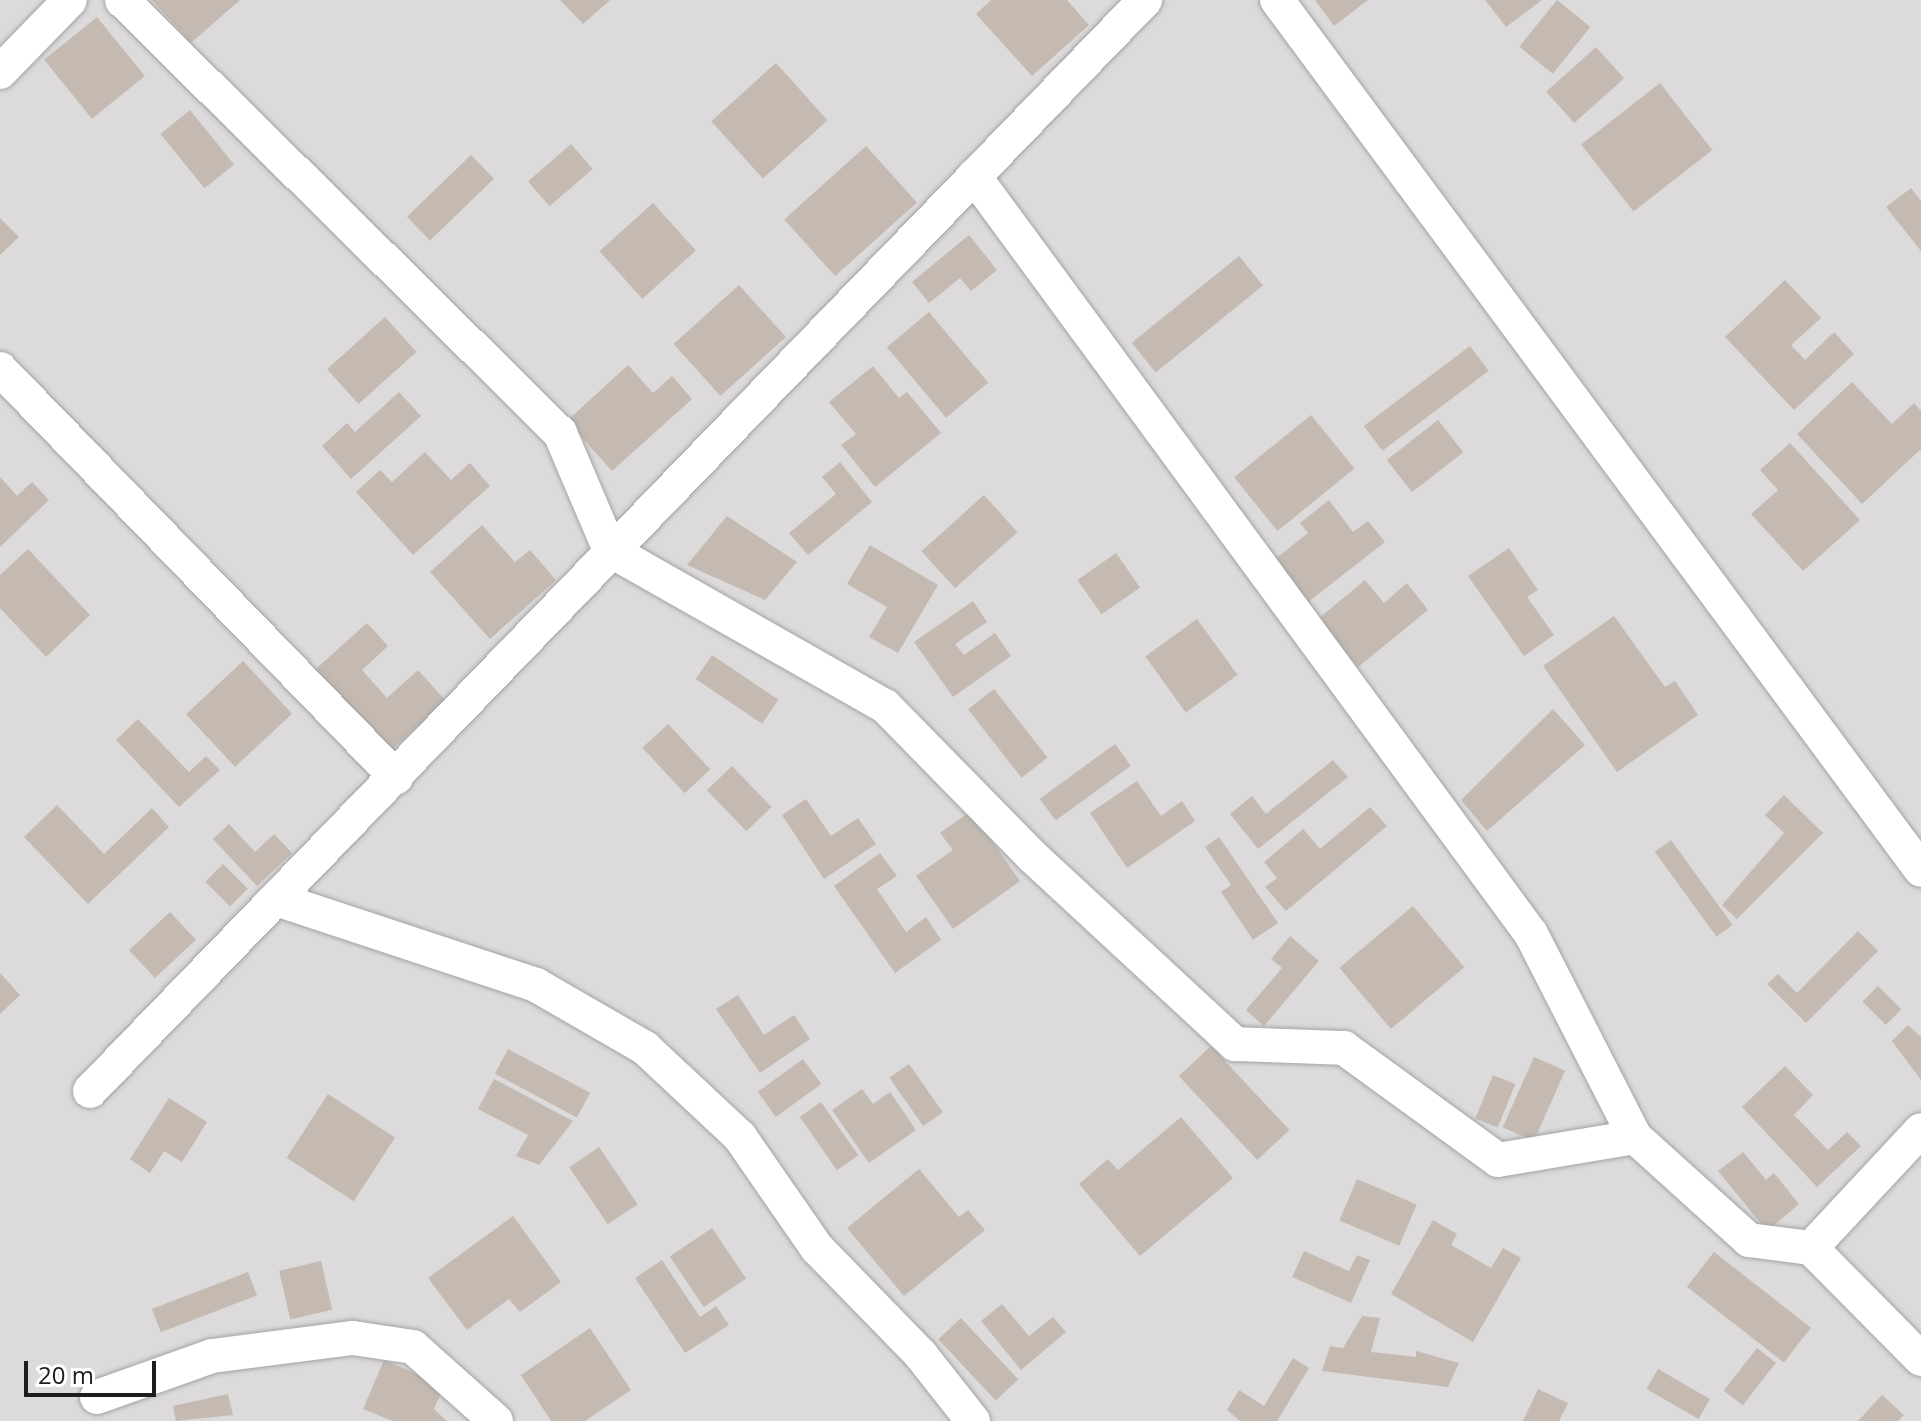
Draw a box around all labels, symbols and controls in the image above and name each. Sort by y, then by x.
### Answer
scale bar [28,1345,160,1395]
text: 20 m [38,1358,94,1391]

